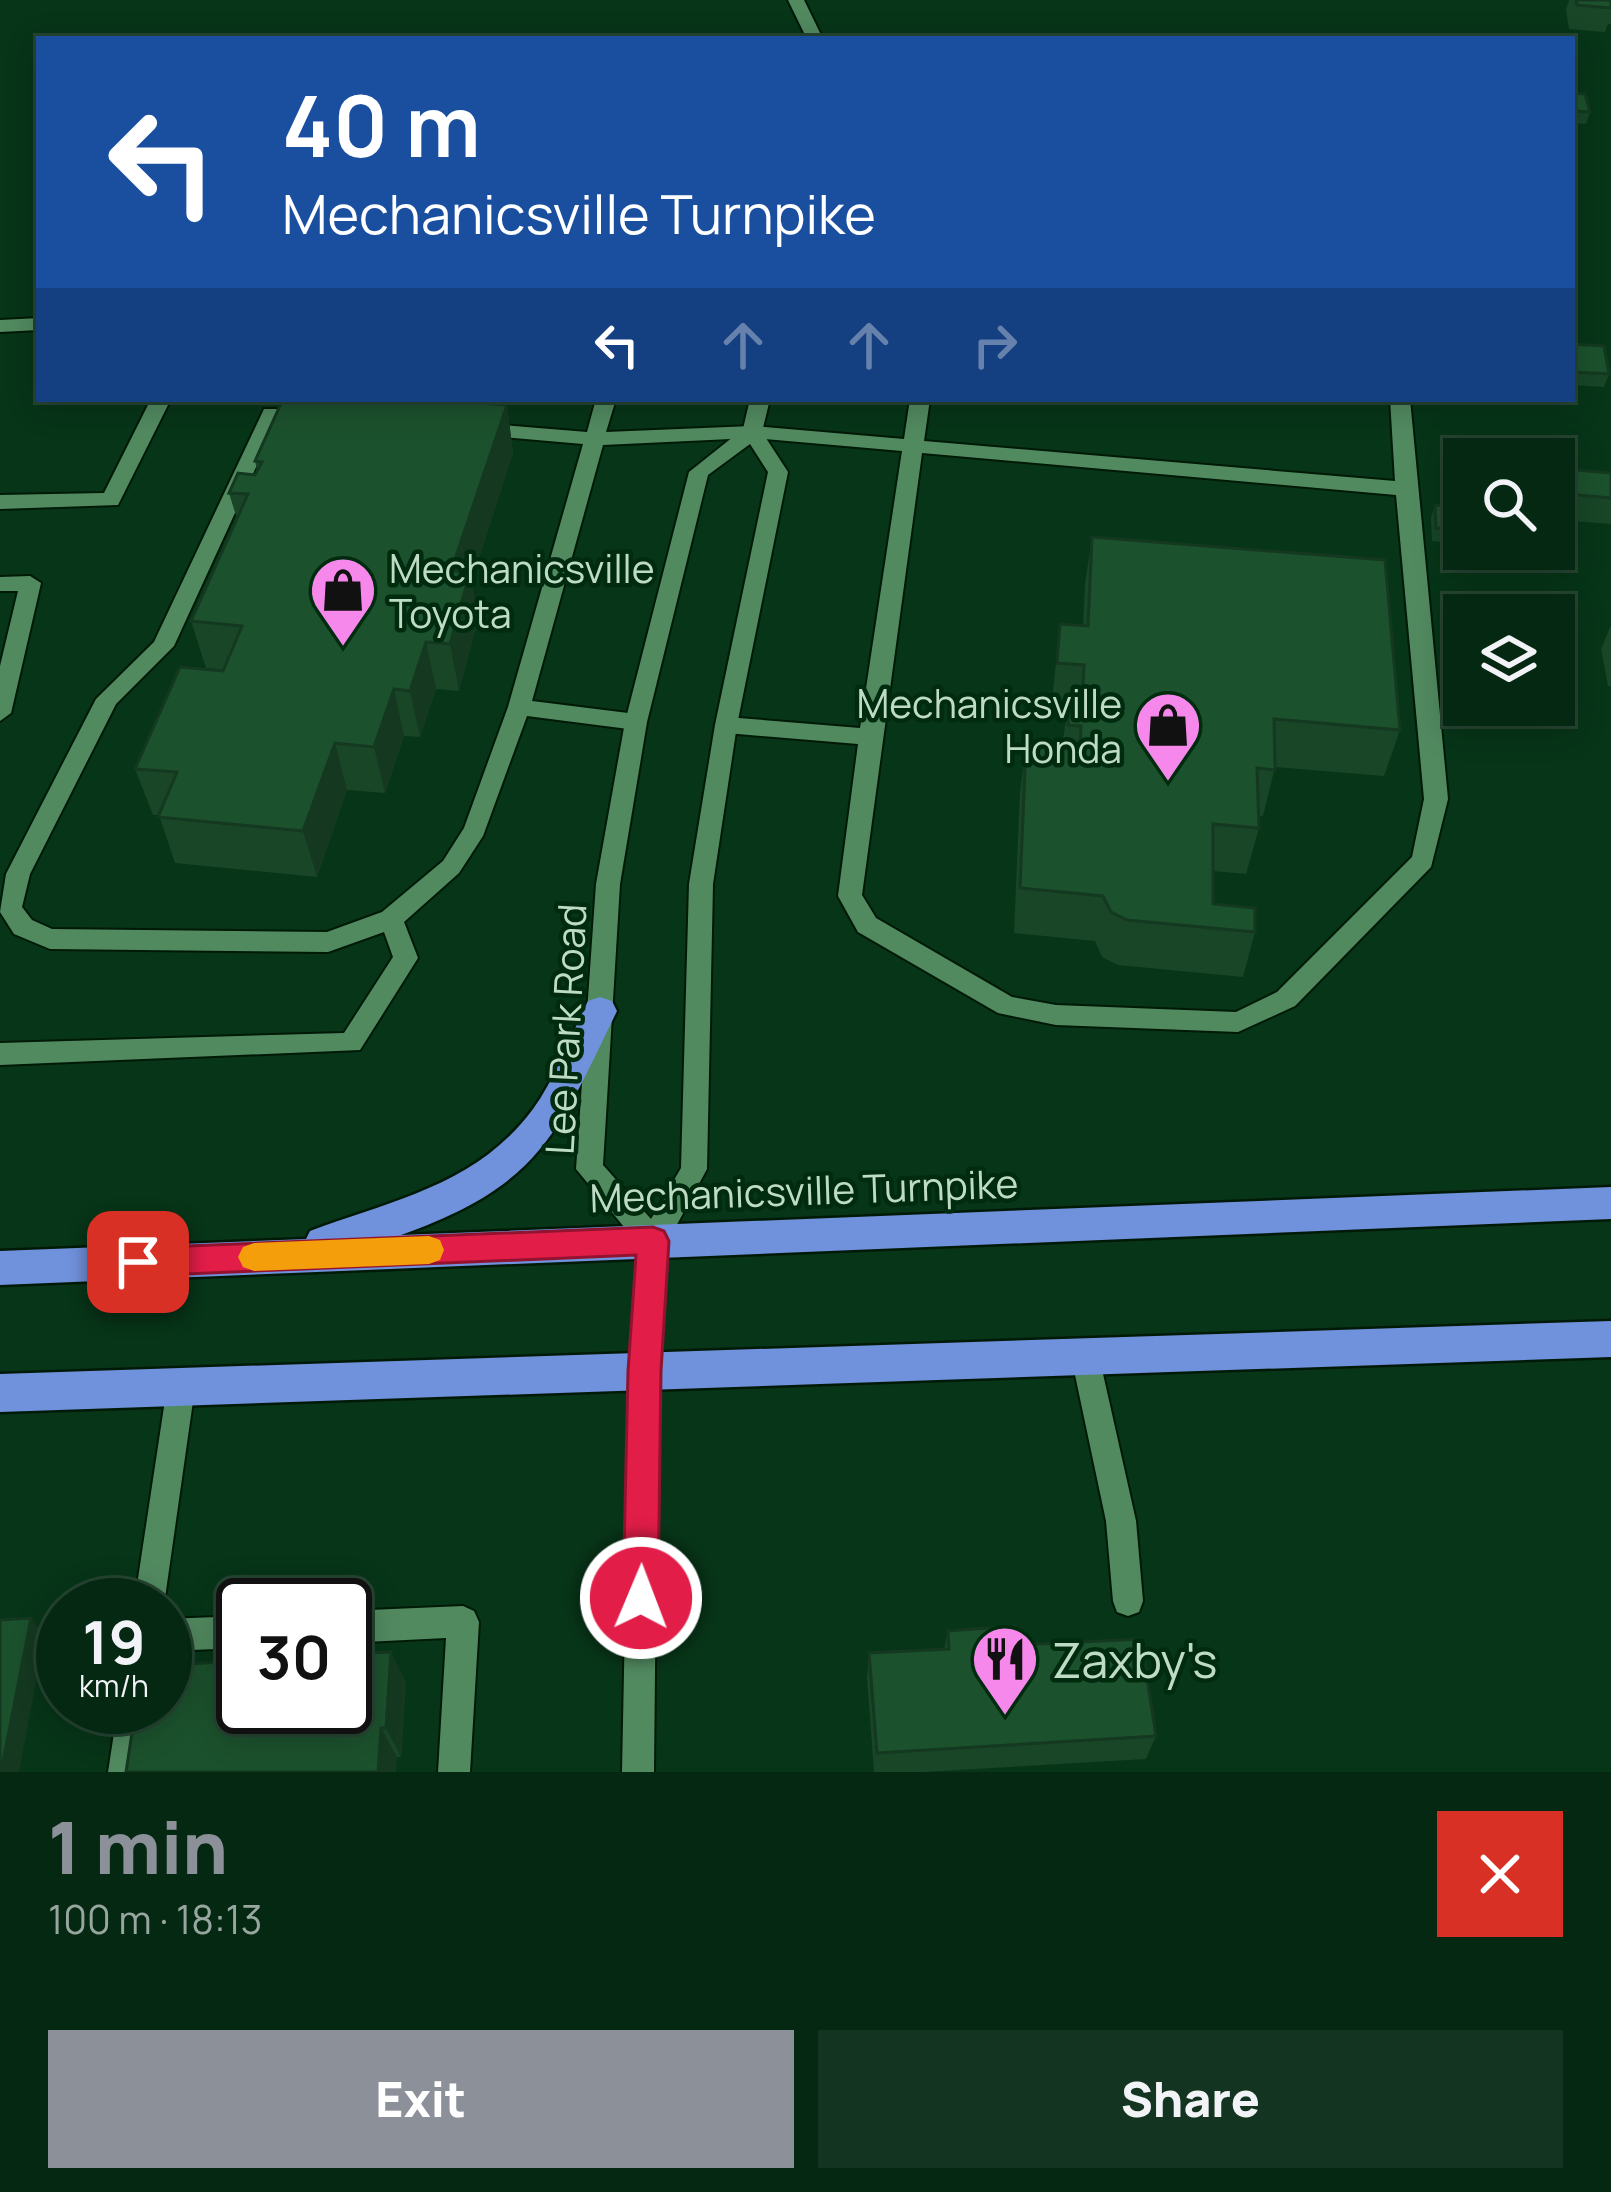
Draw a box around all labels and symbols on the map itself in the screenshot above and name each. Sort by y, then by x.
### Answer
place label: Mechanicsville Toyota [389,541,654,640]
shop icon: Mechanicsville Toyota [308,555,378,649]
place label: Mechanicsville Honda [857,676,1122,775]
shop icon: Mechanicsville Honda [1133,690,1203,784]
street label: Lee Park Road [531,902,599,1156]
street label: Mechanicsville Turnpike [589,1156,1019,1224]
pin [87,1211,189,1313]
position arrow [578,1535,704,1661]
speed limit sign: 30 [216,1578,372,1734]
restaurant icon: Zaxby's [970,1624,1040,1718]
place label: Zaxby's [1052,1627,1218,1692]

